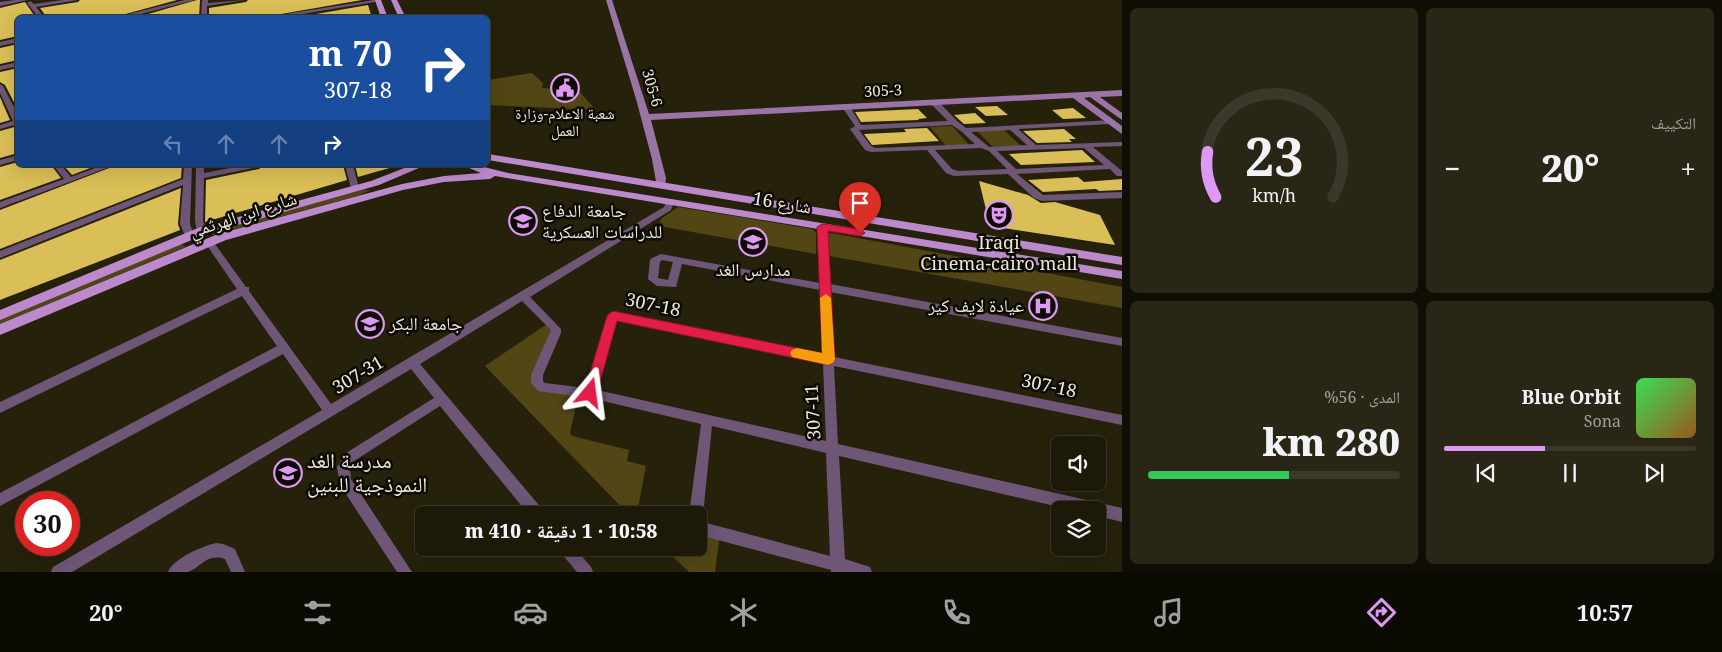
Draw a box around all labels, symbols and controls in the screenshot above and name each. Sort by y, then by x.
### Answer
text: 70 m [309,29,392,76]
icon: right [410,35,475,100]
street label: 305-6 [638,67,668,109]
public building icon: شعبة الاعلام-وزارة العمل [550,73,580,103]
text: 307-18 [324,74,392,104]
street label: 305-3 [863,79,903,101]
place label: شعبة الاعلام-وزارة العمل [515,103,615,141]
text: التكييف [1651,112,1696,134]
text: 23 [1245,120,1303,191]
icon: left [159,130,187,158]
icon: ahead [212,130,240,158]
icon: ahead [265,130,293,158]
icon: right [318,130,346,158]
text: 20° [1541,141,1599,193]
text: − [1444,149,1460,187]
text: + [1680,149,1696,187]
pin [839,182,881,233]
text: km/h [1252,183,1296,207]
street label: شارع ابن الهرثمي [186,185,301,246]
street label: شارع 16 [751,186,813,218]
icon: arrive [846,189,874,217]
place label: جامعة الدفاع للدراسات العسكرية [542,198,662,243]
theatre icon: Iraqi Cinema-cairo mall [984,200,1014,230]
school or university icon: جامعة الدفاع للدراسات العسكرية [508,206,538,236]
school or university icon: مدارس الغد [738,227,768,257]
place label: Iraqi Cinema-cairo mall [920,230,1078,275]
place label: مدارس الغد [716,257,790,281]
street label: 307-18 [623,286,683,322]
hospital icon: عيادة لايف كير [1028,291,1058,321]
place label: عيادة لايف كير [927,293,1024,317]
school or university icon: جامعة البكر [355,309,385,339]
place label: جامعة البكر [388,311,462,335]
street label: 307-31 [327,349,388,399]
position arrow [563,366,615,418]
street label: 307-18 [1019,367,1079,403]
street label: 307-11 [799,384,825,441]
text: Blue Orbit [1521,384,1621,410]
text: المدى · 56% [1324,386,1400,408]
text: Sona [1584,410,1621,432]
text: 280 km [1262,415,1400,467]
map controls [1051,436,1106,556]
button: sound [1051,436,1106,491]
place label: مدرسة الغد النموذجية للبنين [307,446,427,498]
school or university icon: مدرسة الغد النموذجية للبنين [273,458,303,488]
icon: previous [1472,459,1500,487]
icon: pause [1556,459,1584,487]
icon: next [1640,459,1668,487]
speed limit sign: 30 [15,491,80,556]
button: layers [1051,501,1106,556]
text: 10:58 · 1 دقيقة · 410 m [465,518,657,544]
icon: filters [300,595,335,630]
icon: car [513,595,548,630]
icon: climate [726,595,761,630]
icon: phone [939,595,974,630]
icon: music [1151,595,1186,630]
icon: directions [1364,595,1399,630]
text: 20° [89,597,123,627]
text: 10:57 [1577,597,1633,627]

